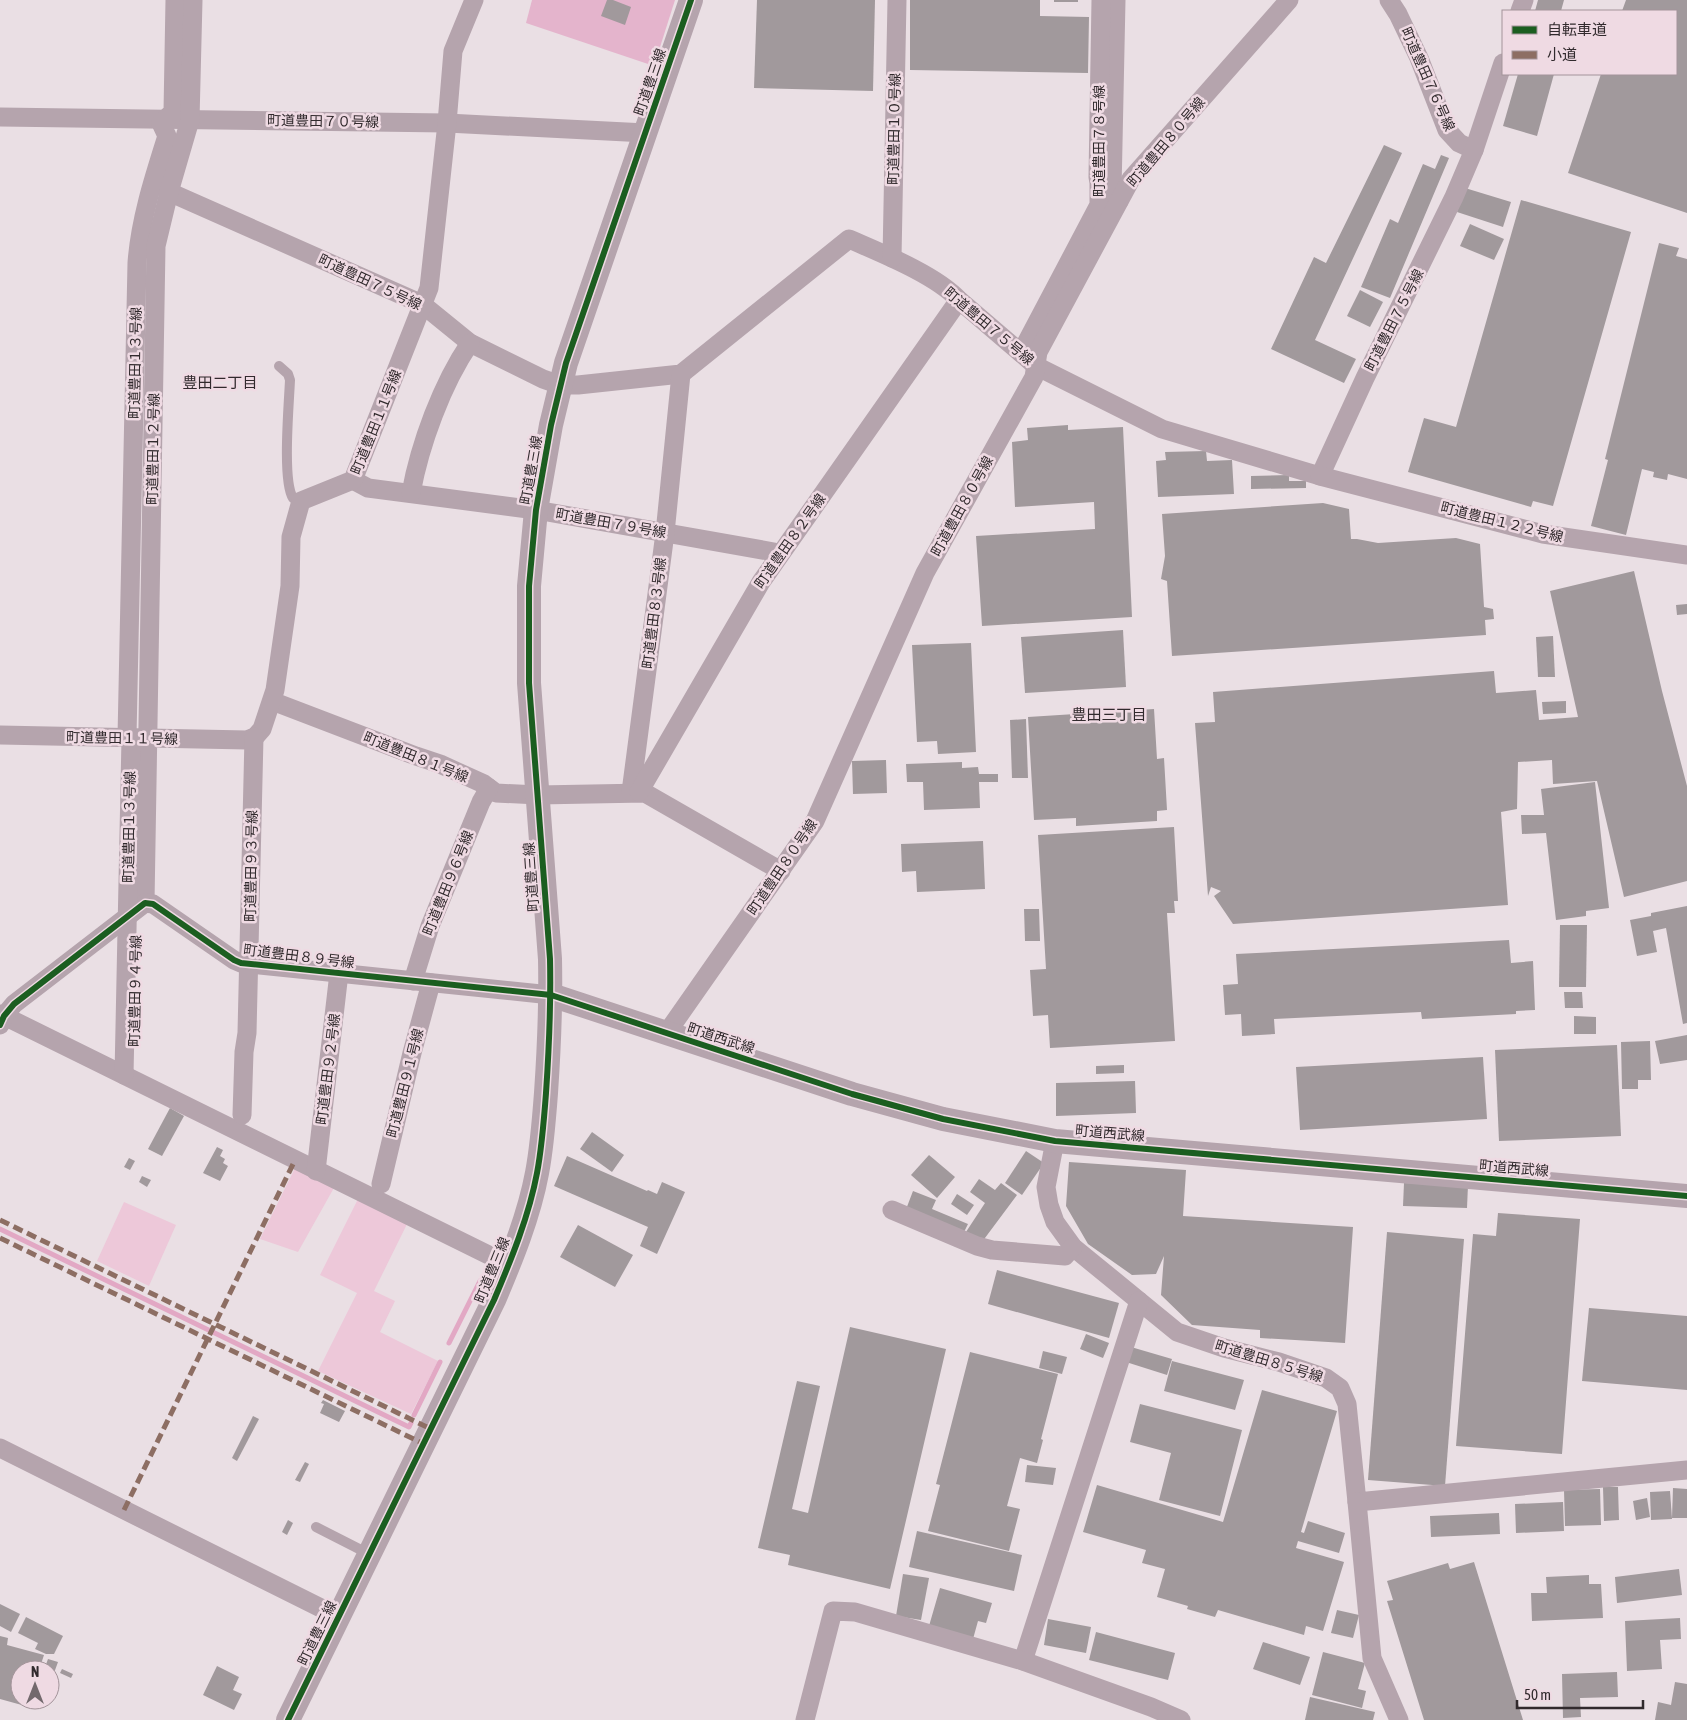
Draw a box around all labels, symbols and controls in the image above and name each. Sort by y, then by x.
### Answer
legend [1502,10,1677,75]
text: 自転車道 [1547,21,1607,38]
street label: 町道豊田７６号線 [1398,25,1458,133]
street label: 町道豊三線 [631,46,669,118]
text: 小道 [1547,46,1577,63]
street label: 町道豊田１０号線 [885,73,903,185]
street label: 町道豊田７８号線 [1091,85,1107,197]
street label: 町道豊田８０号線 [1124,94,1208,190]
street label: 町道豊田７０号線 [267,112,379,130]
street label: 町道豊田７５号線 [316,251,424,313]
street label: 町道豊田７５号線 [1361,266,1427,374]
street label: 町道豊田７５号線 [941,284,1037,368]
street label: 町道豊田１３号線 [126,307,144,419]
street label: 町道豊田１１号線 [348,367,404,477]
district label: 豊田二丁目 [182,374,258,391]
street label: 町道豊田１２号線 [144,393,162,505]
street label: 町道豊三線 [517,434,545,506]
street label: 町道豊田８０号線 [928,453,996,559]
street label: 町道豊田８２号線 [751,491,829,591]
street label: 町道豊田１２２号線 [1439,499,1565,545]
street label: 町道豊田７９号線 [554,505,668,541]
street label: 町道豊田８３号線 [639,556,669,670]
district label: 豊田三丁目 [1071,706,1147,723]
street label: 町道豊田１１号線 [66,729,178,747]
street label: 町道豊田８１号線 [361,729,471,785]
street label: 町道豊田１３号線 [120,771,138,883]
street label: 町道豊田９３号線 [242,810,260,922]
street label: 町道豊田８０号線 [744,816,820,918]
street label: 町道豊田９６号線 [420,828,476,938]
street label: 町道豊三線 [521,842,541,912]
street label: 町道豊田９４号線 [126,935,144,1047]
street label: 町道豊田８９号線 [242,941,356,971]
street label: 町道豊田９２号線 [313,1012,343,1126]
street label: 町道西武線 [685,1020,757,1056]
street label: 町道豊田９１号線 [384,1027,426,1139]
street label: 町道西武線 [1074,1122,1146,1144]
street label: 町道西武線 [1478,1157,1550,1179]
street label: 町道豊三線 [471,1235,513,1305]
street label: 町道豊田８５号線 [1213,1337,1325,1385]
street label: 町道豊三線 [294,1598,340,1668]
north arrow [10,1660,60,1710]
text: N [31,1664,39,1680]
scale bar [1517,1678,1643,1710]
text: 50 m [1524,1686,1551,1703]

